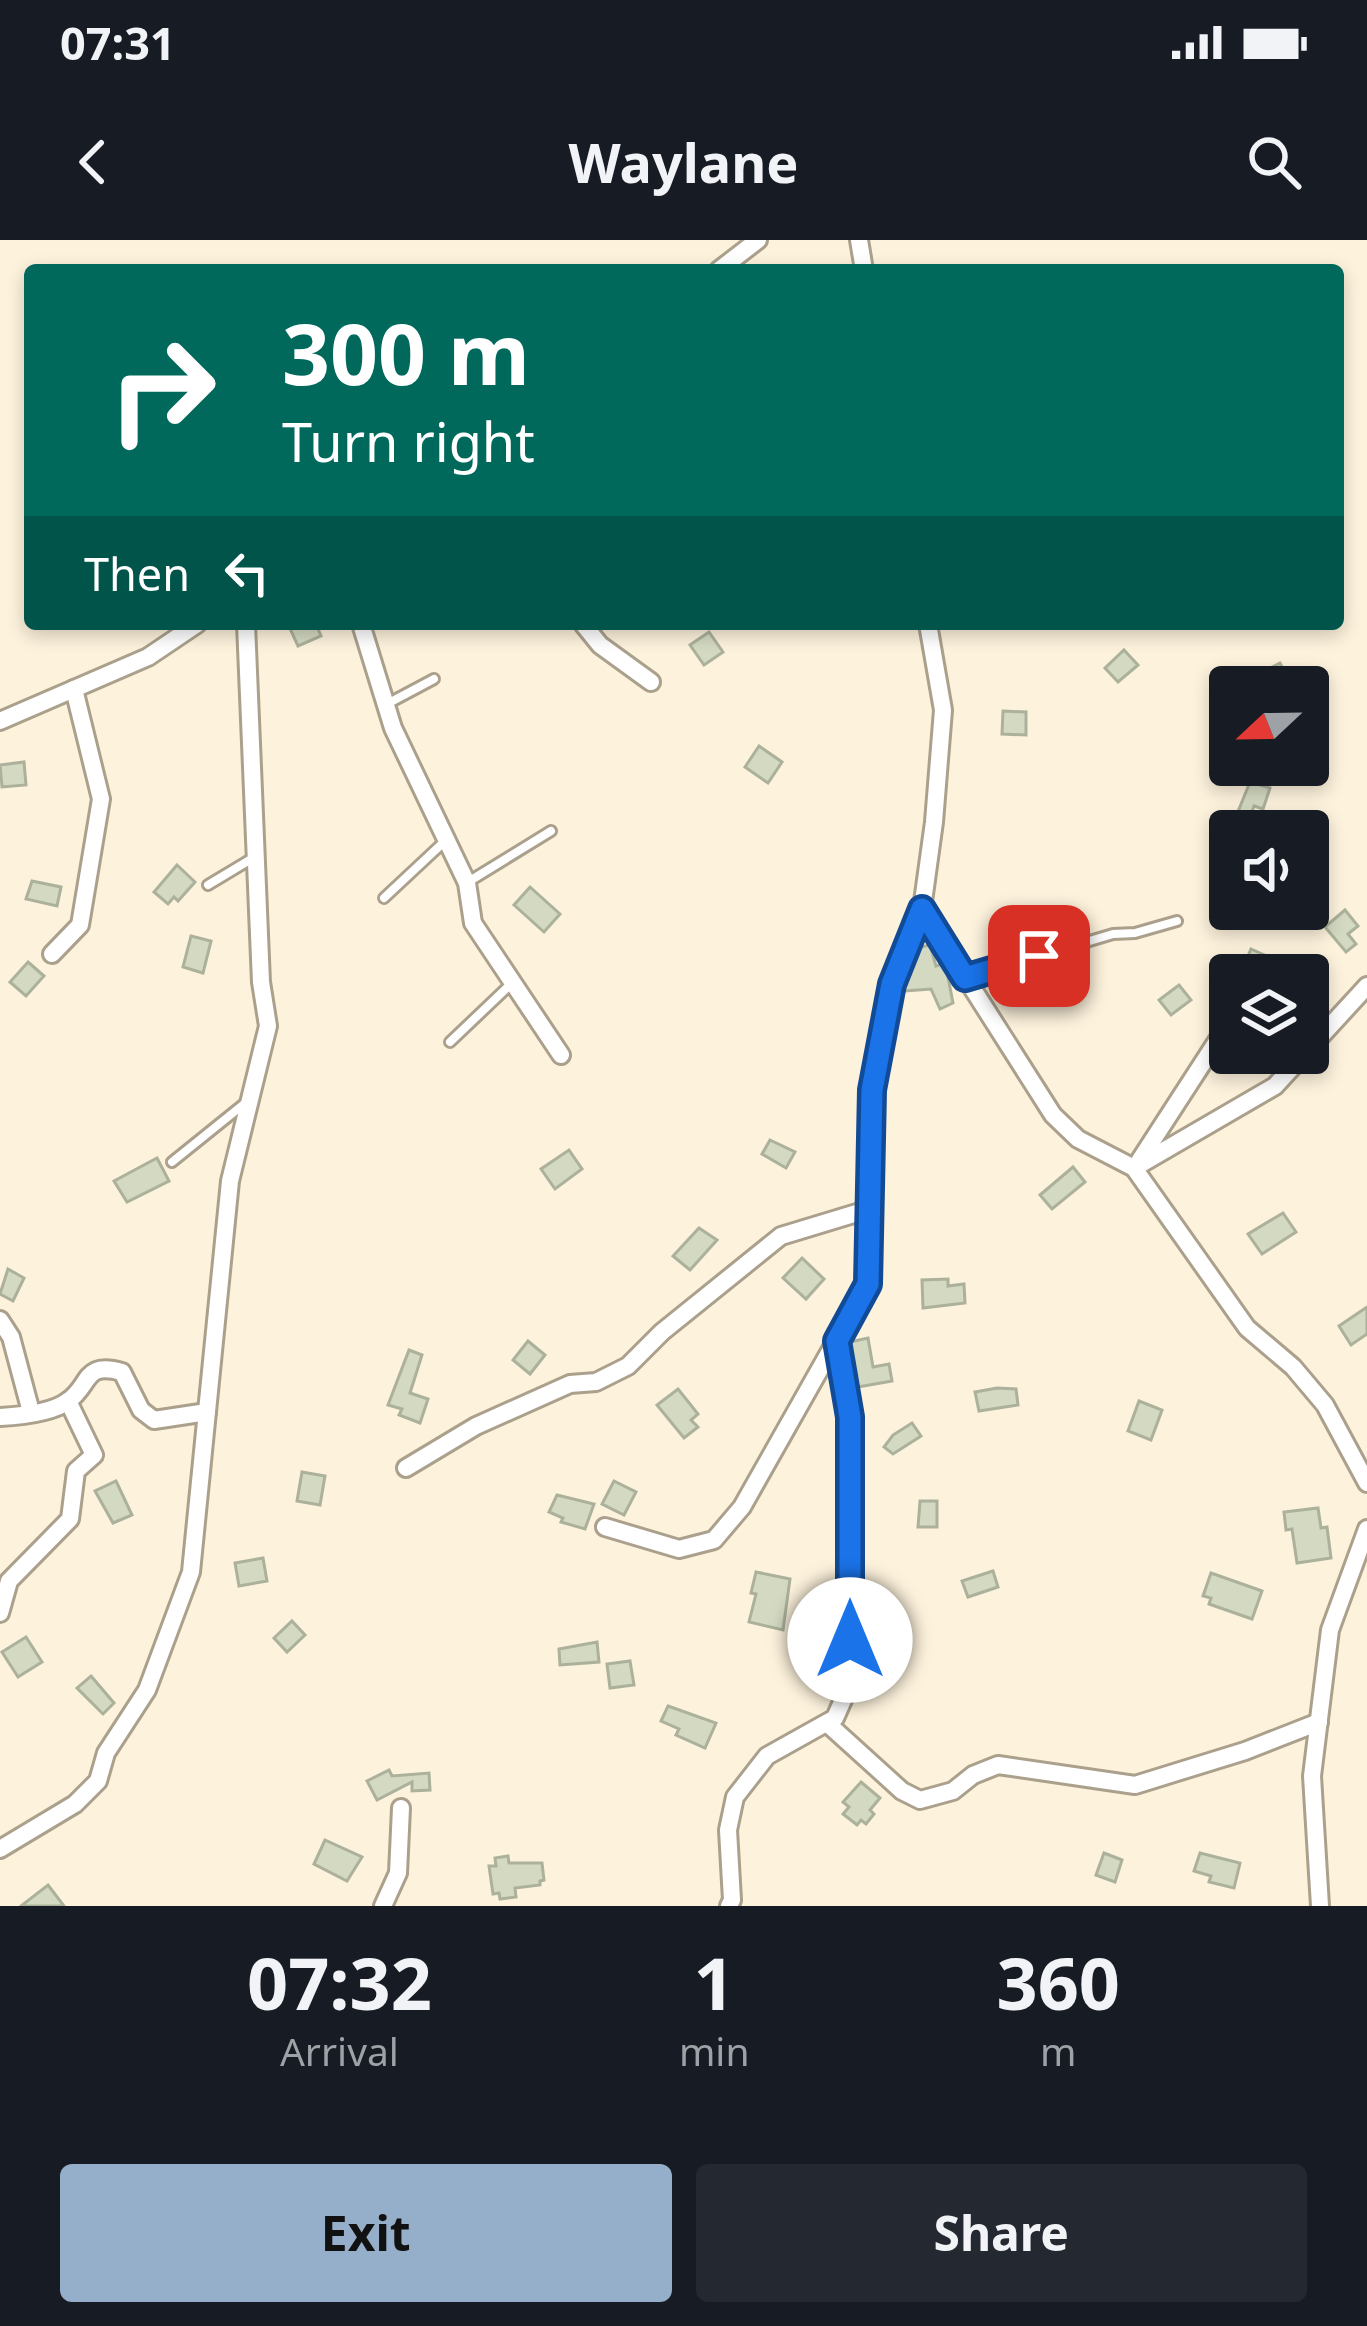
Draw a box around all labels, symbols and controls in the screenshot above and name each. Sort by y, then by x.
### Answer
text: 07:31 [60,12,176,73]
text: Waylane [568,125,799,199]
icon: back [60,129,126,195]
icon: search [1241,129,1307,195]
text: 300 m [282,295,530,410]
icon: right [84,312,240,468]
text: Turn right [282,404,535,478]
icon: left [214,540,280,606]
text: Then [84,543,190,604]
north arrow [1209,666,1329,786]
map controls [1209,666,1329,1074]
button: sound [1209,810,1329,930]
pin [988,905,1090,1007]
icon: arrive [1006,923,1072,989]
button: layers [1209,954,1329,1074]
position arrow [787,1577,913,1703]
text: 07:32 [247,1933,432,2031]
text: 1 [694,1933,735,2031]
text: 360 [996,1933,1120,2031]
text: Arrival [280,2024,399,2077]
text: min [679,2024,750,2077]
text: m [1040,2024,1076,2077]
button: Exit [60,2164,672,2302]
button: Share [696,2164,1307,2302]

